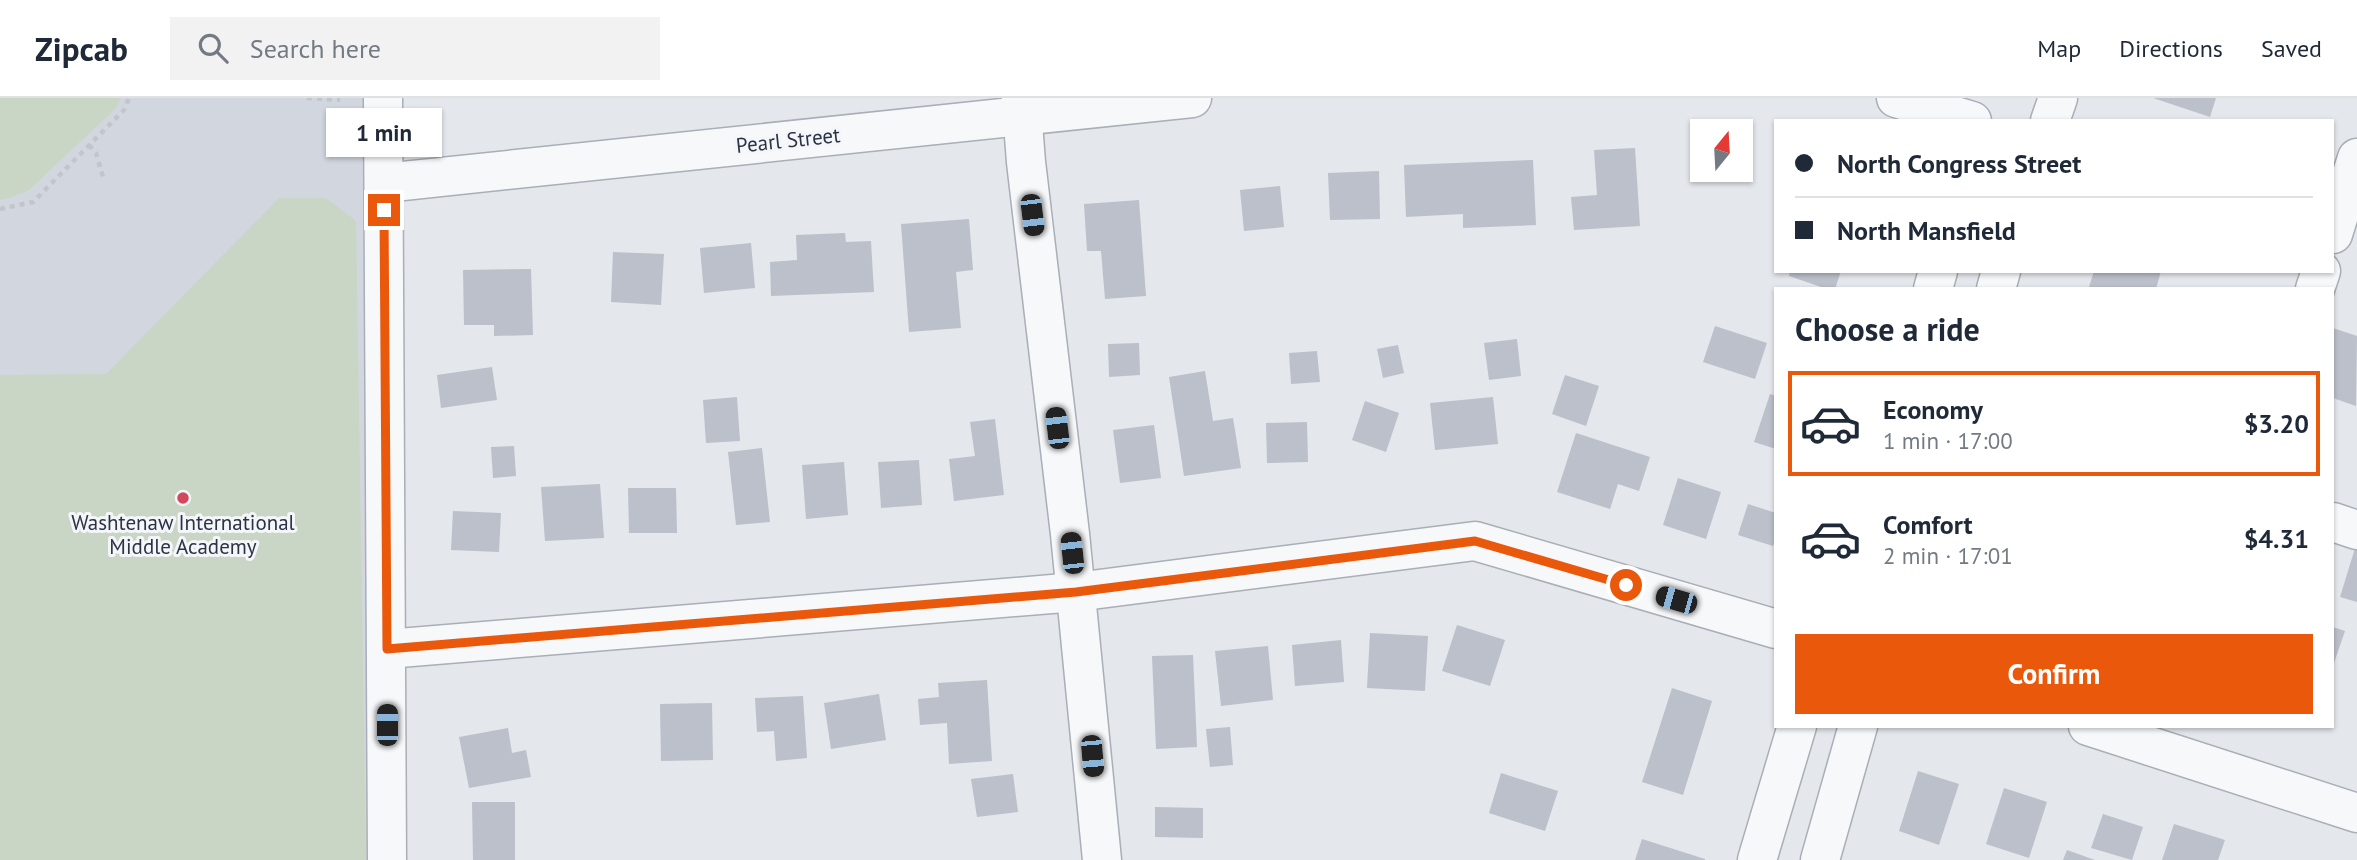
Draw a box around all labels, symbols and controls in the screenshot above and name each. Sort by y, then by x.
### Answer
search box [170,17,660,80]
text: Zipcab [35,27,128,70]
icon: search [194,29,232,67]
text: Search here [250,32,381,65]
text: Map [2037,33,2081,64]
text: Directions [2119,33,2223,64]
text: Saved [2261,33,2322,64]
callout: 1 min [326,108,442,158]
text: 1 min [356,118,412,147]
north arrow [1690,119,1754,182]
map controls [1690,119,1753,182]
street label: Pearl Street [735,121,841,159]
text: North Congress Street [1837,147,2081,180]
car [1020,193,1045,237]
route end [368,194,400,226]
text: North Mansfield [1837,214,2016,247]
text: Choose a ride [1795,308,1980,350]
icon: car [1799,392,1862,455]
text: Economy [1883,393,1983,426]
car [1045,406,1070,450]
text: $3.20 [2244,407,2309,440]
text: 1 min · 17:00 [1883,426,2013,455]
marker: Washtenaw International Middle Academy [175,490,191,506]
icon: car [1799,507,1862,570]
text: Comfort [1883,508,1973,541]
place label: Washtenaw International Middle Academy [71,509,295,560]
text: $4.31 [2244,522,2309,555]
car [1060,531,1085,575]
text: 2 min · 17:01 [1883,541,2013,570]
route start [1610,569,1642,601]
car [1653,584,1700,616]
button: Confirm [1795,634,2313,714]
car [377,704,398,746]
car [1080,734,1105,778]

